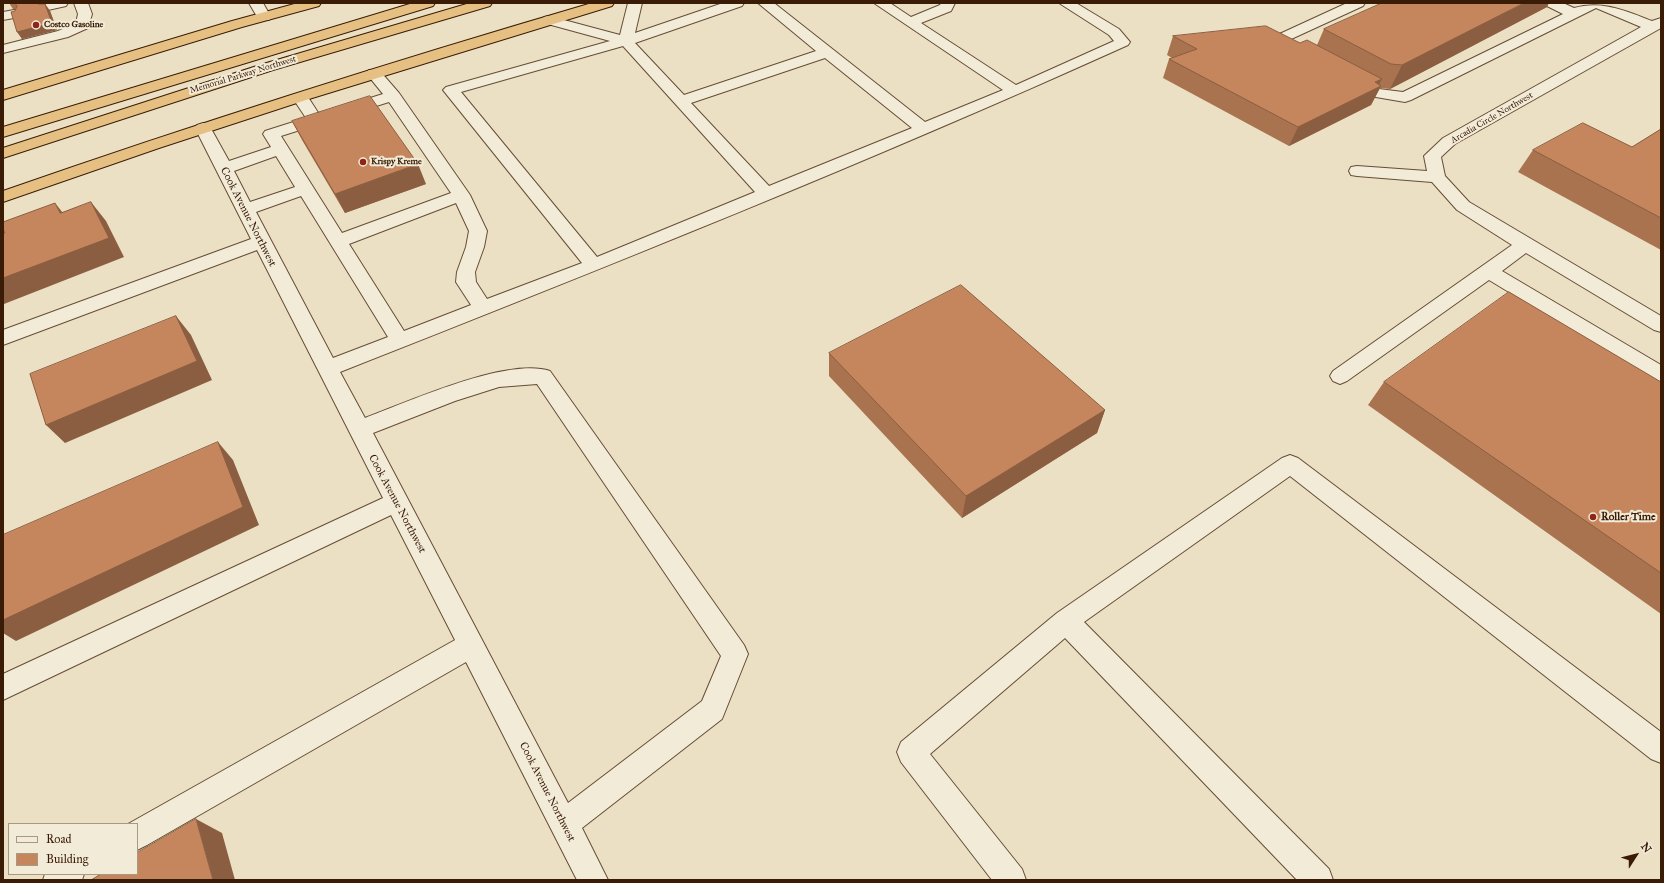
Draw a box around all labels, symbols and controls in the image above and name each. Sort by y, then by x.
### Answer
marker: Costco Gasoline [31,20,41,30]
place label: Costco Gasoline [44,20,103,30]
street label: Memorial Parkway Northwest [189,54,297,96]
street label: Arcadia Circle Northwest [1449,90,1535,146]
marker: Krispy Kreme [358,157,368,167]
place label: Krispy Kreme [371,157,422,167]
street label: Cook Avenue Northwest [217,165,279,269]
street label: Cook Avenue Northwest [365,452,429,556]
place label: Roller Time [1601,510,1656,524]
marker: Roller Time [1588,512,1598,522]
street label: Cook Avenue Northwest [516,740,578,844]
legend [8,823,138,875]
text: Road [46,832,72,846]
north arrow [1616,835,1656,875]
text: N [1638,840,1654,855]
text: Building [46,852,88,866]

